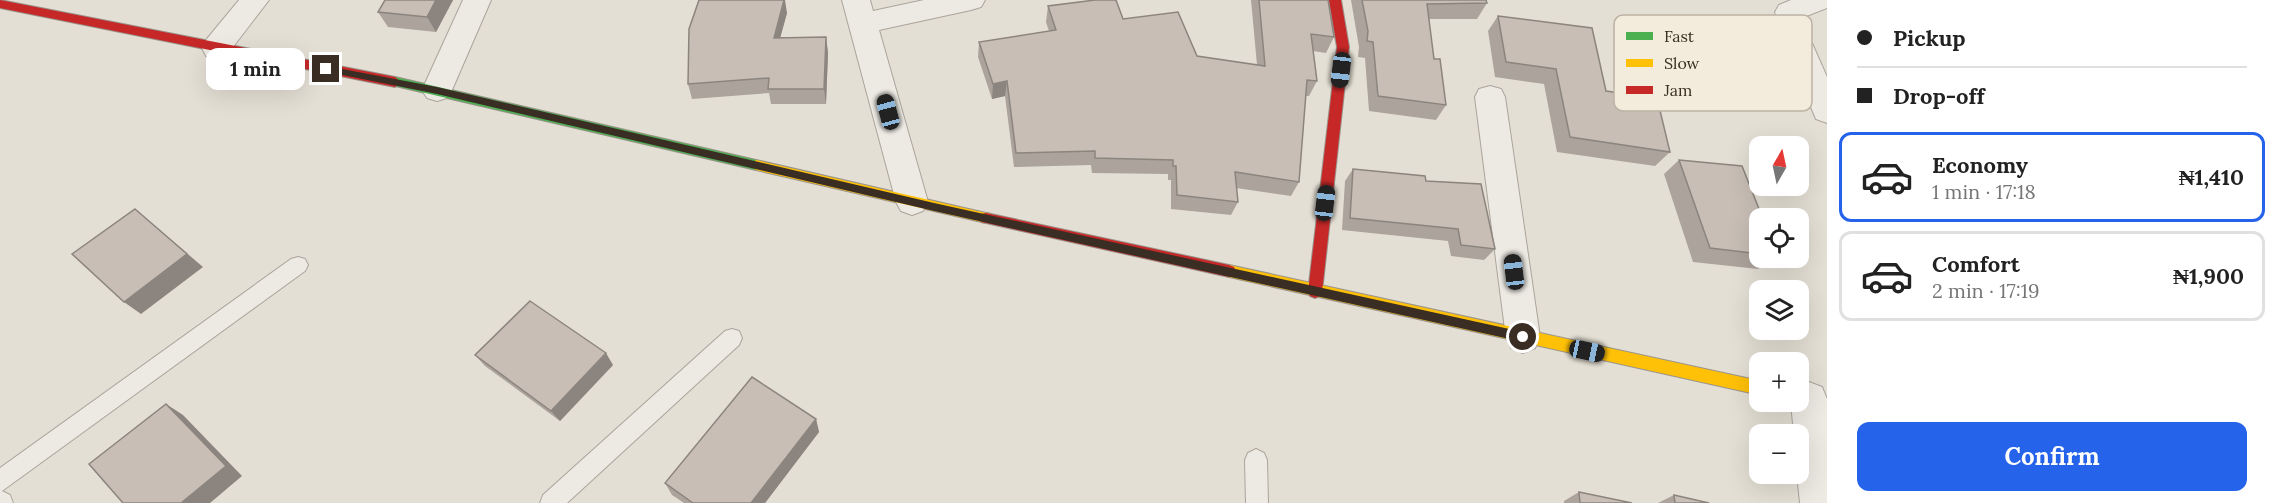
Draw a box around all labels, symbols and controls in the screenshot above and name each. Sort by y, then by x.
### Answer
legend [1614,15,1812,111]
text: Pickup [1893,24,1966,52]
text: Fast [1664,26,1695,46]
callout: 1 min [206,48,305,90]
car [1330,51,1352,89]
text: Slow [1664,53,1700,73]
route end [312,55,339,82]
text: 1 min [230,56,281,81]
text: Jam [1663,80,1692,100]
text: Drop-off [1893,82,1985,110]
car [875,92,901,132]
north arrow [1749,136,1809,196]
map controls [1749,136,1809,484]
icon: car [1860,150,1914,204]
text: Economy [1932,151,2028,179]
text: ₦1,410 [2179,163,2244,191]
text: 1 min · 17:18 [1932,179,2036,204]
car [1314,184,1336,222]
button: locate [1749,208,1809,268]
icon: car [1860,249,1914,303]
text: Comfort [1932,250,2020,278]
car [1503,253,1525,291]
text: ₦1,900 [2173,262,2244,290]
text: 2 min · 17:19 [1932,278,2040,303]
button: layers [1749,280,1809,340]
route start [1509,323,1536,350]
car [1568,338,1606,364]
button: + [1749,352,1809,412]
button: Confirm [1857,422,2247,491]
button: − [1749,424,1809,484]

